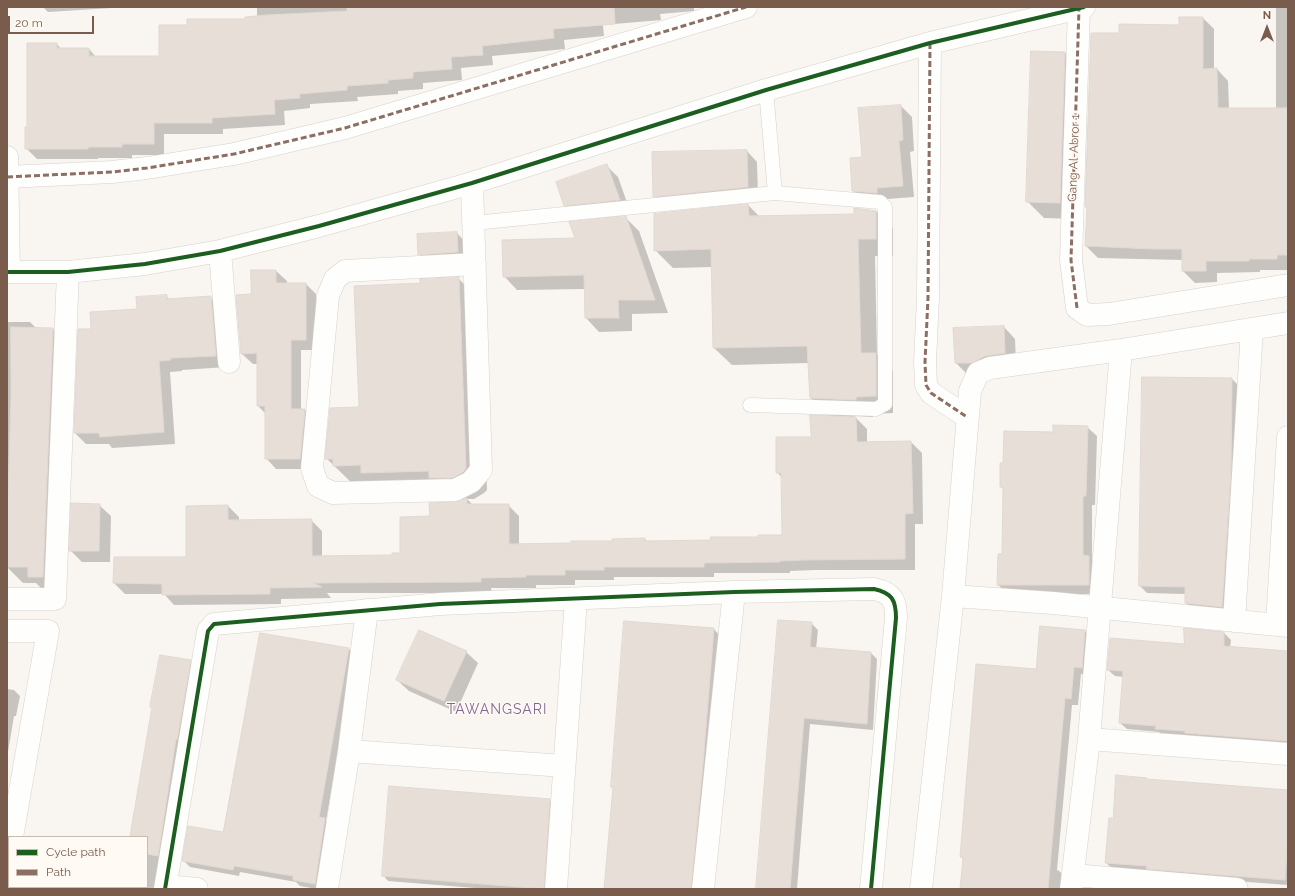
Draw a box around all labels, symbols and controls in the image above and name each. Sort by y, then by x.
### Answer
scale bar [10,8,96,34]
north arrow [1247,8,1287,48]
text: N [1263,9,1271,22]
text: 20 m [15,16,43,30]
street label: Gang Al-Abror 1 [1065,114,1083,202]
district label: TAWANGSARI [447,702,547,718]
legend [8,836,148,888]
text: Cycle path [46,845,105,859]
text: Path [46,865,71,879]

